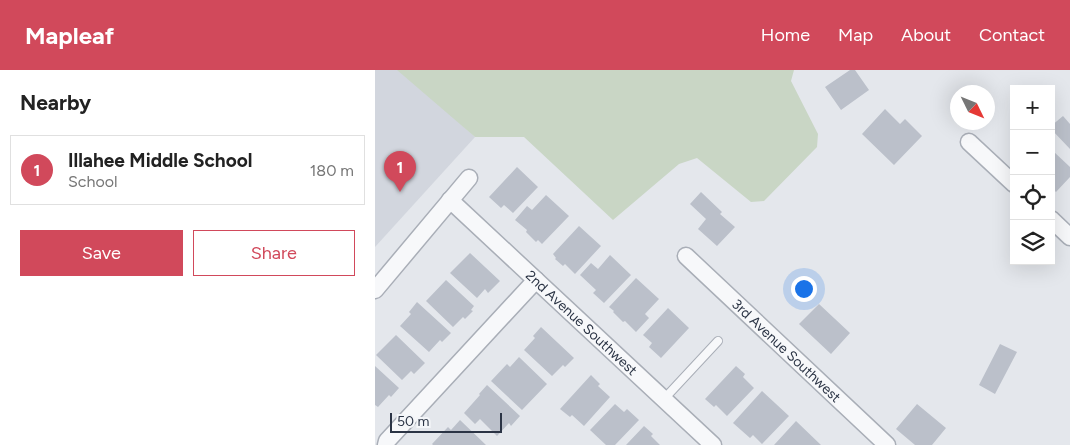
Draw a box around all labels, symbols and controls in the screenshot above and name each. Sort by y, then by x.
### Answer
text: Mapleaf [25,21,114,50]
text: Home [761,24,810,46]
text: Map [838,24,873,46]
text: About [901,24,951,46]
text: Contact [979,24,1045,46]
north arrow [950,85,995,130]
map controls [1010,85,1055,265]
button: + [1010,85,1055,130]
text: Nearby [20,90,91,115]
button: − [1010,130,1055,175]
text: Illahee Middle School [68,149,252,172]
pin: 1 [384,151,416,192]
text: 1 [34,161,40,180]
text: 180 m [310,161,354,180]
text: School [68,172,118,191]
button: locate [1010,175,1055,220]
button: layers [1010,220,1055,265]
button: Save [20,230,183,276]
button: Share [193,230,355,276]
street label: 2nd Avenue Southwest [522,267,641,379]
your location [791,276,817,302]
street label: 3rd Avenue Southwest [729,295,844,406]
scale bar [390,410,503,433]
text: 50 m [397,413,429,430]

